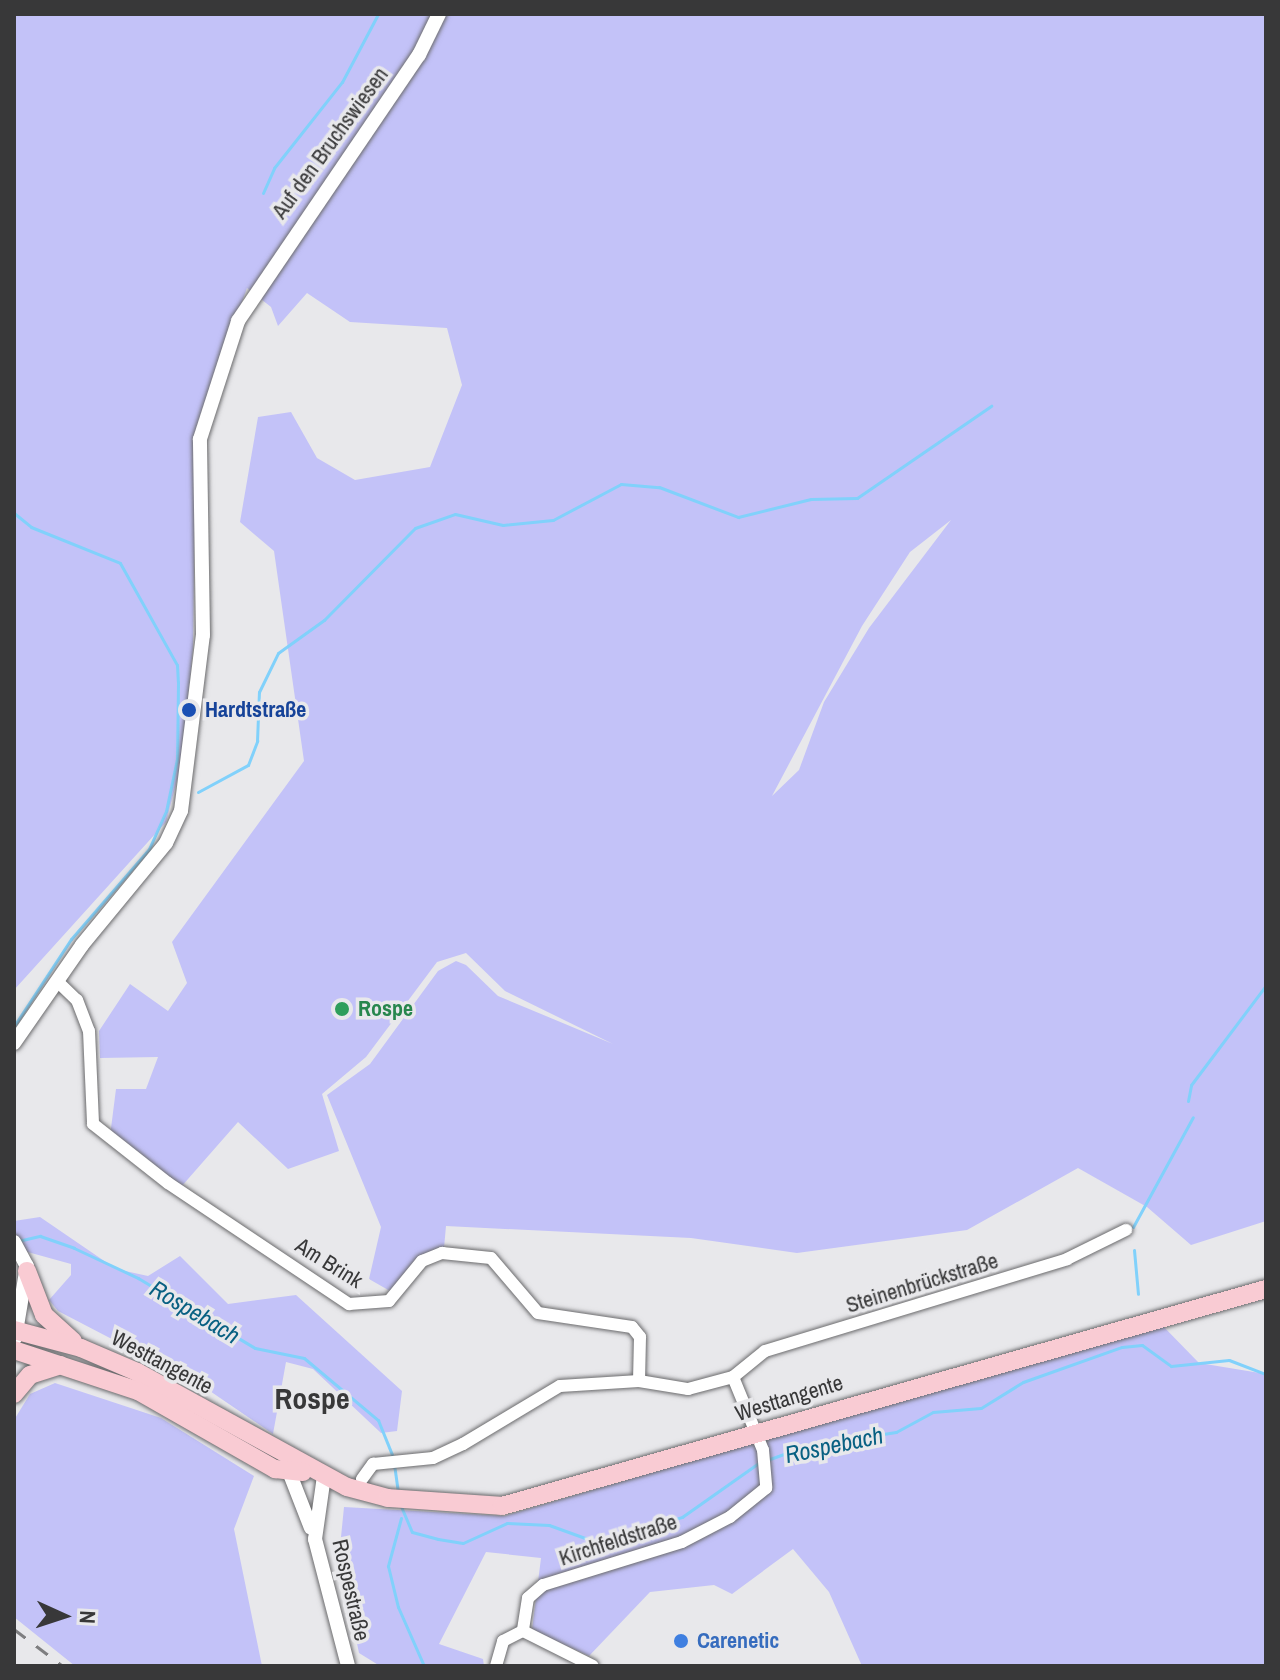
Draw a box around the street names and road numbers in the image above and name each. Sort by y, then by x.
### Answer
street label: Auf den Bruchswiesen [266,62,394,224]
street label: Am Brink [291,1232,367,1294]
street label: Steinenbrückstraße [843,1247,1001,1319]
street label: Westtangente [107,1324,217,1400]
street label: Westtangente [732,1369,846,1427]
street label: Kirchfeldstraße [556,1509,680,1571]
street label: Rospestraße [327,1537,375,1643]

